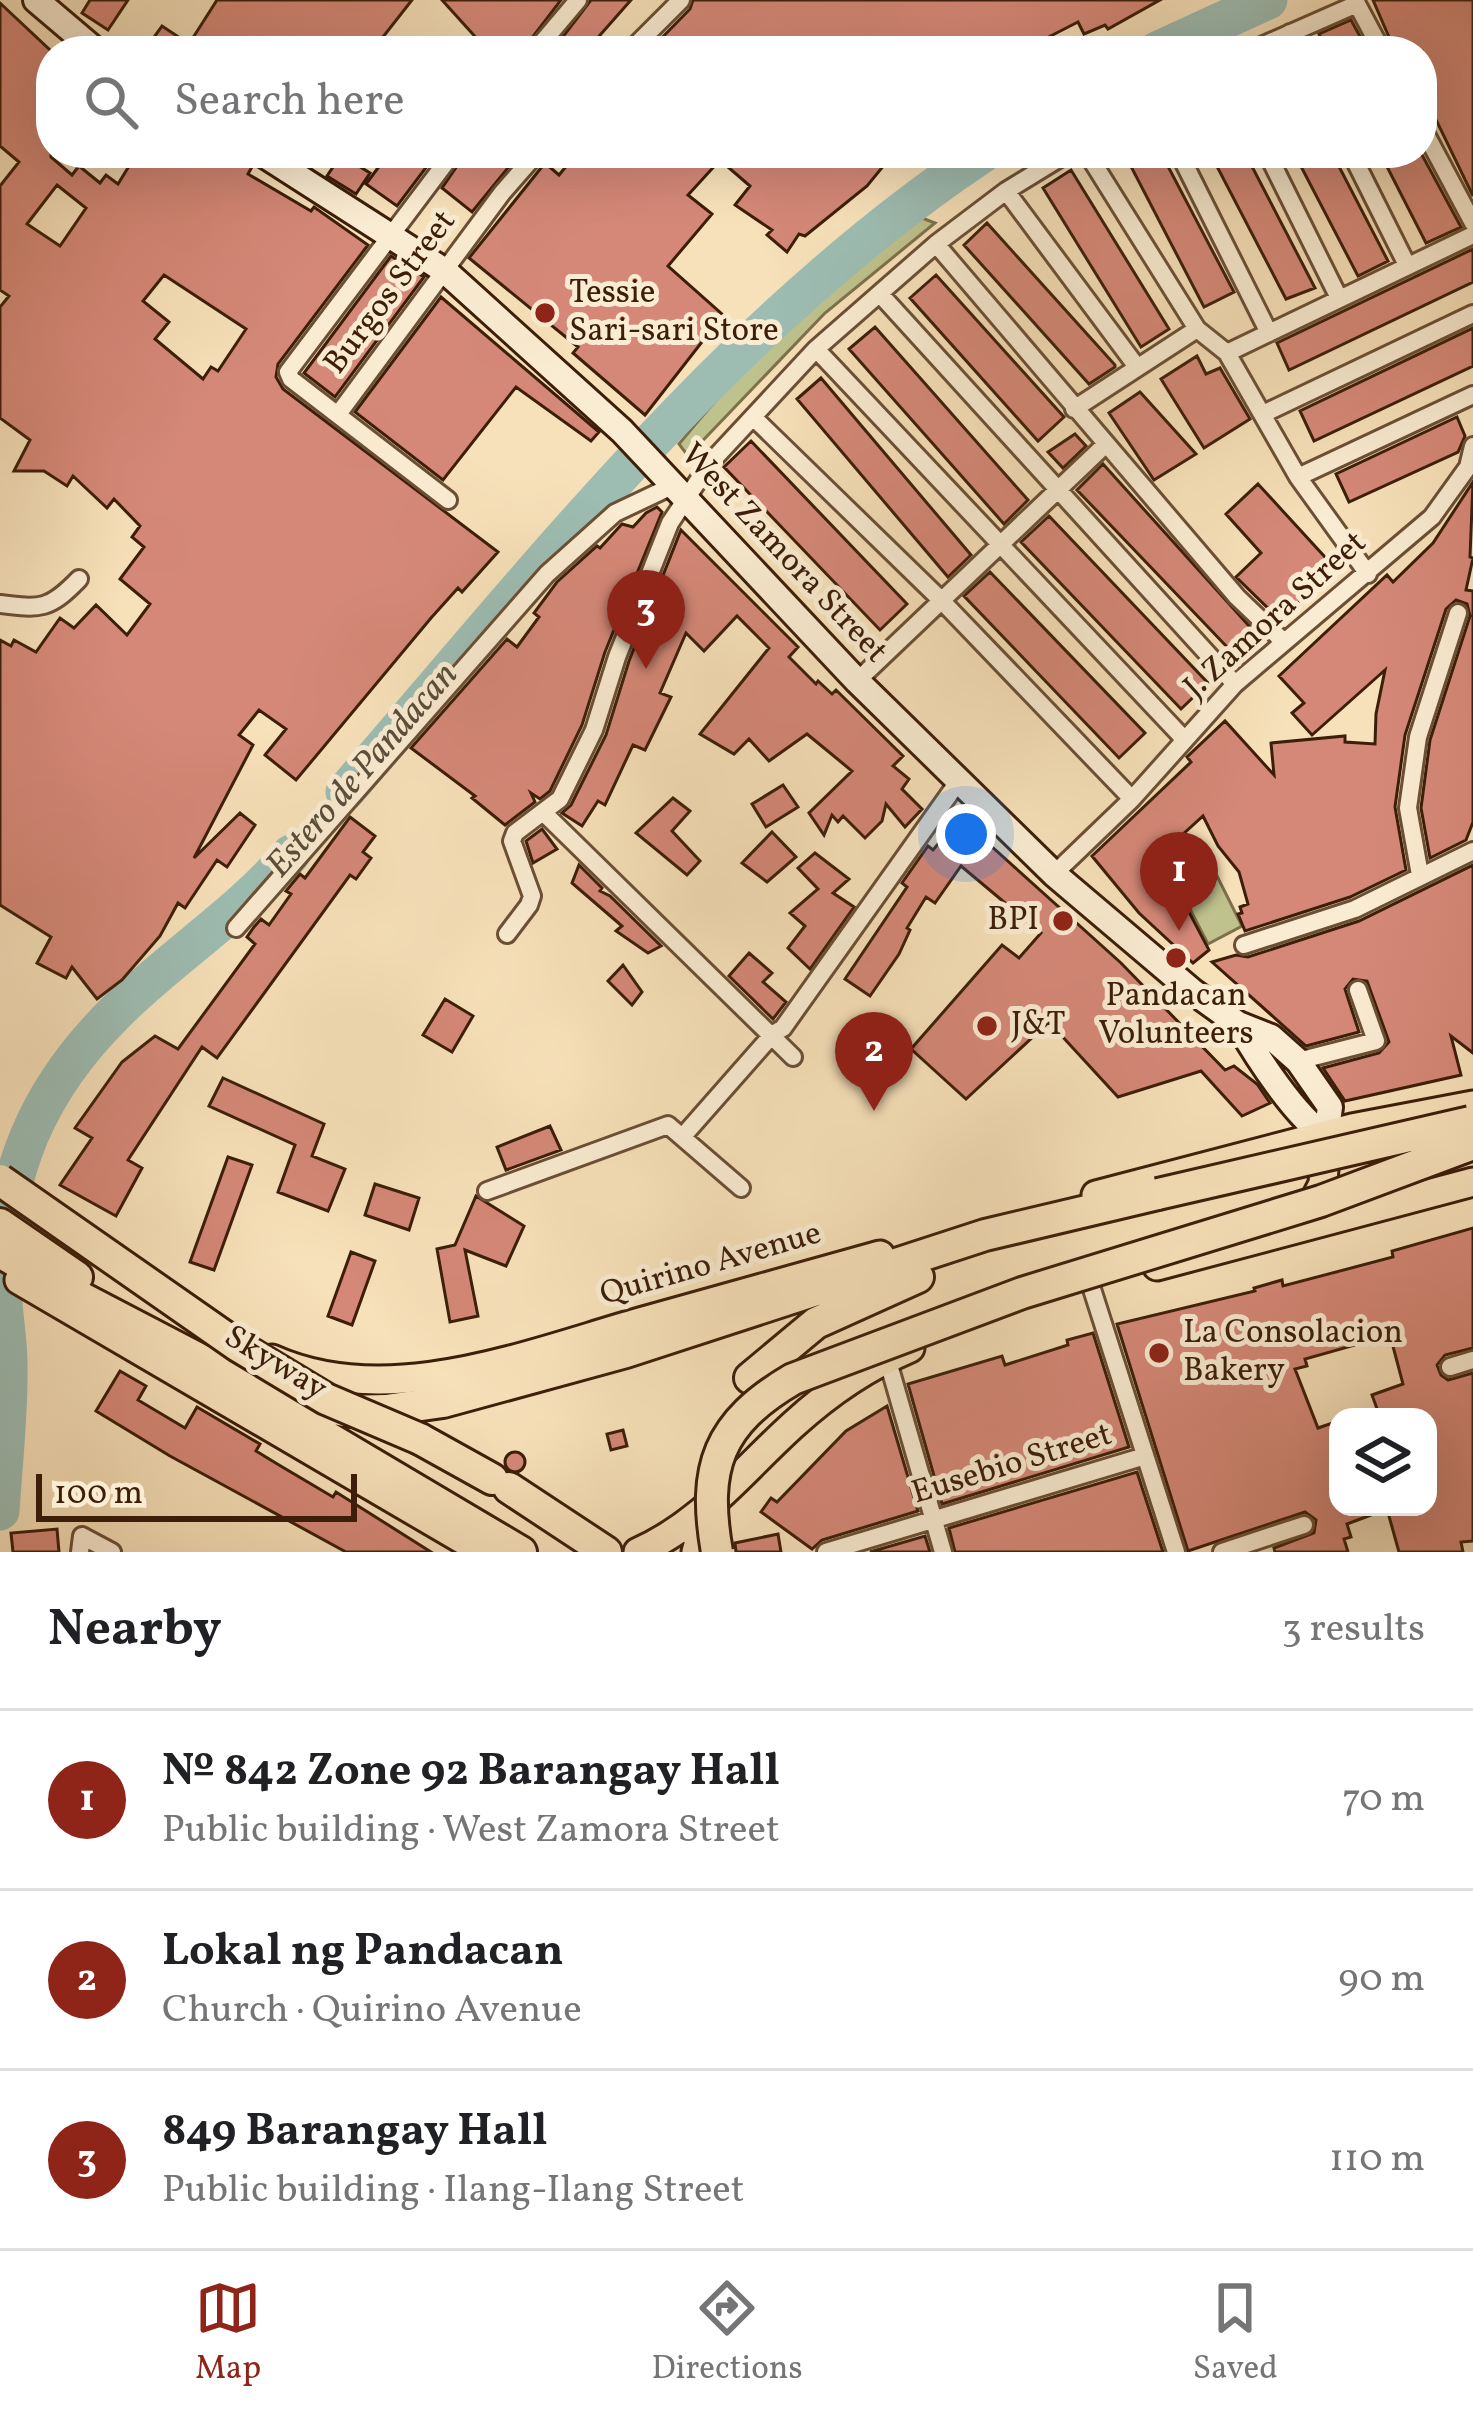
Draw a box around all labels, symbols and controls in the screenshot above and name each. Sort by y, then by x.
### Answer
search box [36,36,1437,168]
icon: search [78,69,144,135]
text: Search here [174,71,405,134]
street label: Burgos Street [314,201,468,385]
place label: Tessie Sari-sari Store [569,271,779,355]
marker: Tessie Sari-sari Store [532,300,558,326]
street label: West Zamora Street [669,434,897,674]
street label: J. Zamora Street [1175,521,1377,711]
pin: 3 [607,570,685,669]
water label: Estero de Pandacan [255,653,471,889]
your location [936,804,996,864]
pin: 1 [1140,832,1218,931]
place label: BPI [988,898,1039,944]
marker: BPI [1050,908,1076,934]
marker: Pandacan Volunteers [1163,945,1189,971]
place label: Pandacan Volunteers [1098,974,1254,1058]
place label: J&T [1011,1003,1066,1049]
pin: 2 [835,1012,913,1111]
marker: J&T [974,1013,1000,1039]
street label: Quirino Avenue [595,1211,827,1319]
place label: La Consolacion Bakery [1183,1311,1403,1395]
street label: Skyway [215,1315,335,1413]
marker: La Consolacion Bakery [1146,1340,1172,1366]
map controls [1329,1408,1437,1516]
button: layers [1329,1408,1437,1516]
street label: Eusebio Street [906,1413,1118,1517]
scale bar [36,1468,357,1521]
text: 100 m [54,1472,143,1518]
text: Nearby [48,1595,222,1666]
text: 3 results [1282,1603,1425,1657]
text: № 842 Zone 92 Barangay Hall [162,1741,780,1804]
text: 1 [79,1773,95,1827]
text: 70 m [1342,1773,1425,1827]
text: Public building · West Zamora Street [162,1804,780,1858]
text: Lokal ng Pandacan [162,1921,564,1984]
text: 2 [77,1953,97,2007]
text: 90 m [1338,1953,1425,2007]
text: Church · Quirino Avenue [162,1984,582,2038]
text: 849 Barangay Hall [162,2101,547,2164]
text: 3 [77,2133,97,2187]
text: 110 m [1329,2133,1425,2187]
text: Public building · Ilang-Ilang Street [162,2164,745,2218]
tab: Map [195,2275,261,2393]
tab: Directions [651,2275,803,2393]
tab: Saved [1193,2275,1278,2393]

